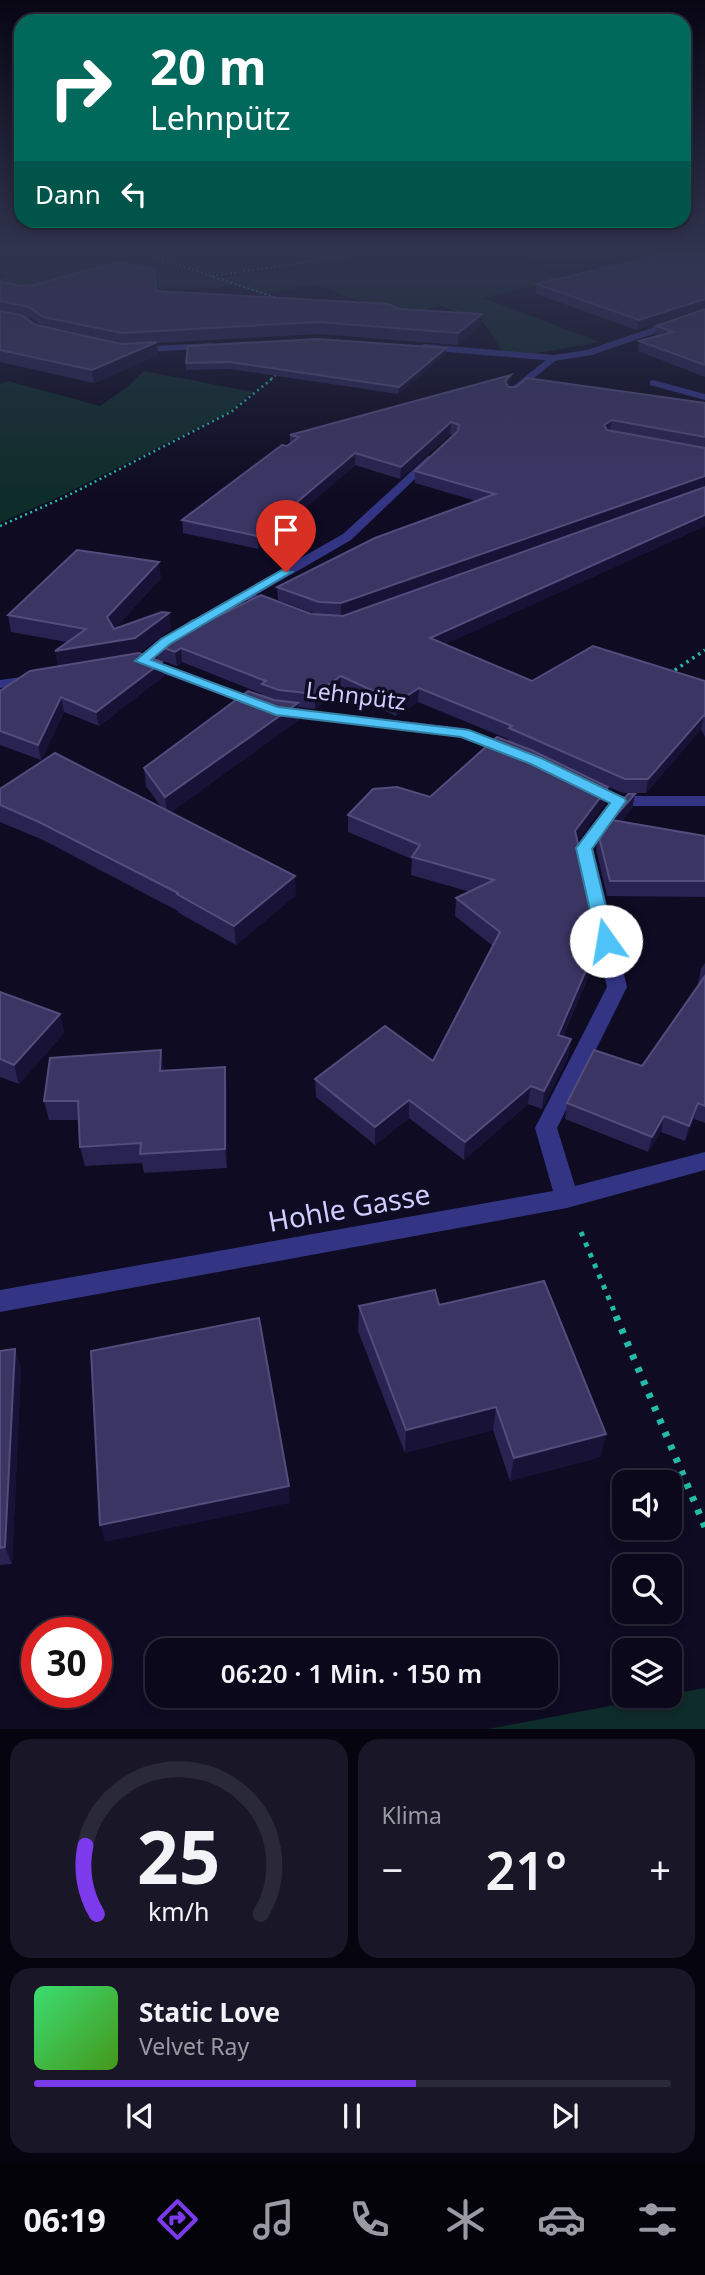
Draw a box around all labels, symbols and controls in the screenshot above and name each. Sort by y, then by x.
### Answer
text: 20 m [150,33,267,99]
icon: right [35,42,126,133]
text: Lehnpütz [150,96,290,139]
icon: left [115,175,153,213]
text: Dann [35,176,101,212]
pin [256,500,316,572]
icon: arrive [267,511,305,549]
street label: Lehnpütz [304,673,408,717]
position arrow [569,904,643,978]
street label: Hohle Gasse [265,1174,433,1240]
map controls [612,1470,682,1708]
button: sound [612,1470,682,1540]
button: search [612,1554,682,1624]
speed limit sign: 30 [21,1617,112,1708]
button: layers [612,1638,682,1708]
text: 06:20 · 1 Min. · 150 m [221,1655,482,1691]
text: Klima [382,1799,442,1831]
text: 25 [137,1807,220,1906]
text: 21° [485,1834,567,1905]
text: − [382,1843,403,1895]
text: + [649,1843,671,1895]
text: km/h [148,1894,210,1928]
text: Static Love [139,1994,280,2030]
text: Velvet Ray [139,2030,249,2062]
icon: previous [121,2097,159,2135]
icon: pause [333,2097,371,2135]
icon: next [546,2097,584,2135]
icon: directions [153,2195,202,2244]
icon: music [249,2195,298,2244]
icon: phone [345,2195,394,2244]
icon: climate [441,2195,490,2244]
icon: car [537,2195,586,2244]
icon: filters [633,2195,682,2244]
text: 06:19 [23,2198,106,2241]

